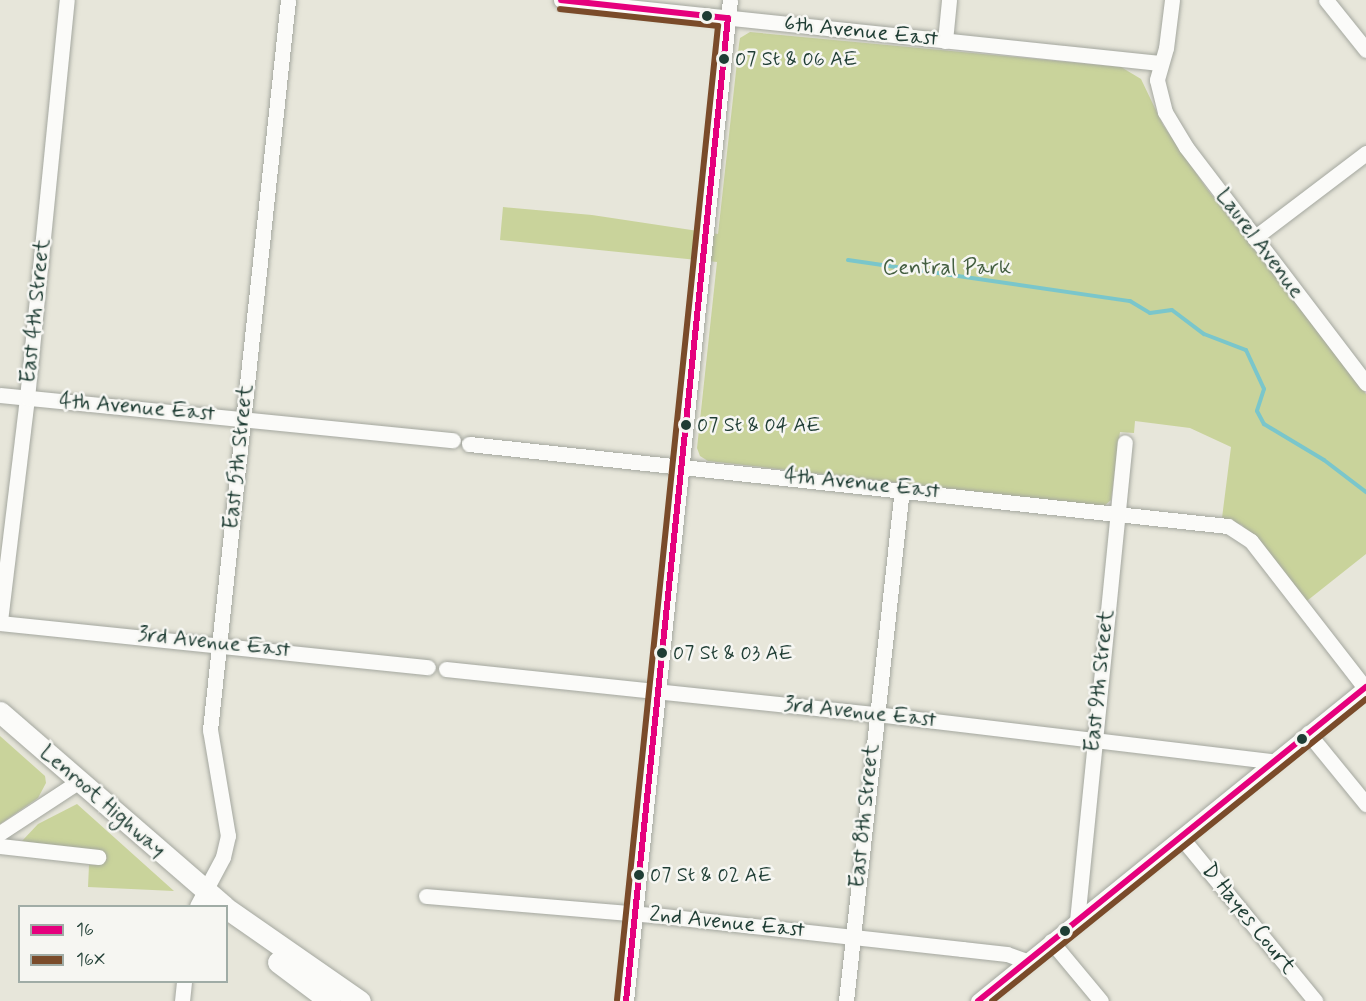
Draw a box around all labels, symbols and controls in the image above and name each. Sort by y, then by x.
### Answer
unlabelled marker [701,10,713,22]
street label: 6th Avenue East [785,11,937,53]
place label: 07 St & 06 AE [735,47,857,71]
marker: 07 St & 06 AE [718,53,730,65]
street label: Laurel Avenue [1209,184,1309,304]
street label: East 4th Street [15,238,57,384]
park label: Central Park [885,256,1009,282]
street label: East 5th Street [218,383,260,531]
street label: 4th Avenue East [61,388,213,428]
place label: 07 St & 04 AE [697,413,820,437]
marker: 07 St & 04 AE [680,419,692,431]
street label: 4th Avenue East [786,463,938,505]
street label: East 9th Street [1079,609,1121,753]
street label: 3rd Avenue East [138,622,290,664]
place label: 07 St & 03 AE [673,641,793,665]
marker: 07 St & 03 AE [656,647,668,659]
street label: 3rd Avenue East [784,692,936,734]
unlabelled marker [1296,733,1308,745]
street label: Lenroot Highway [34,740,170,864]
street label: East 8th Street [844,743,886,889]
street label: D Hayes Court [1195,858,1301,980]
place label: 07 St & 02 AE [650,863,772,887]
marker: 07 St & 02 AE [633,869,645,881]
street label: 2nd Avenue East [650,902,804,944]
legend [18,905,228,983]
text: 16 [76,918,94,942]
unlabelled marker [1059,925,1071,937]
text: 16X [76,948,105,972]

